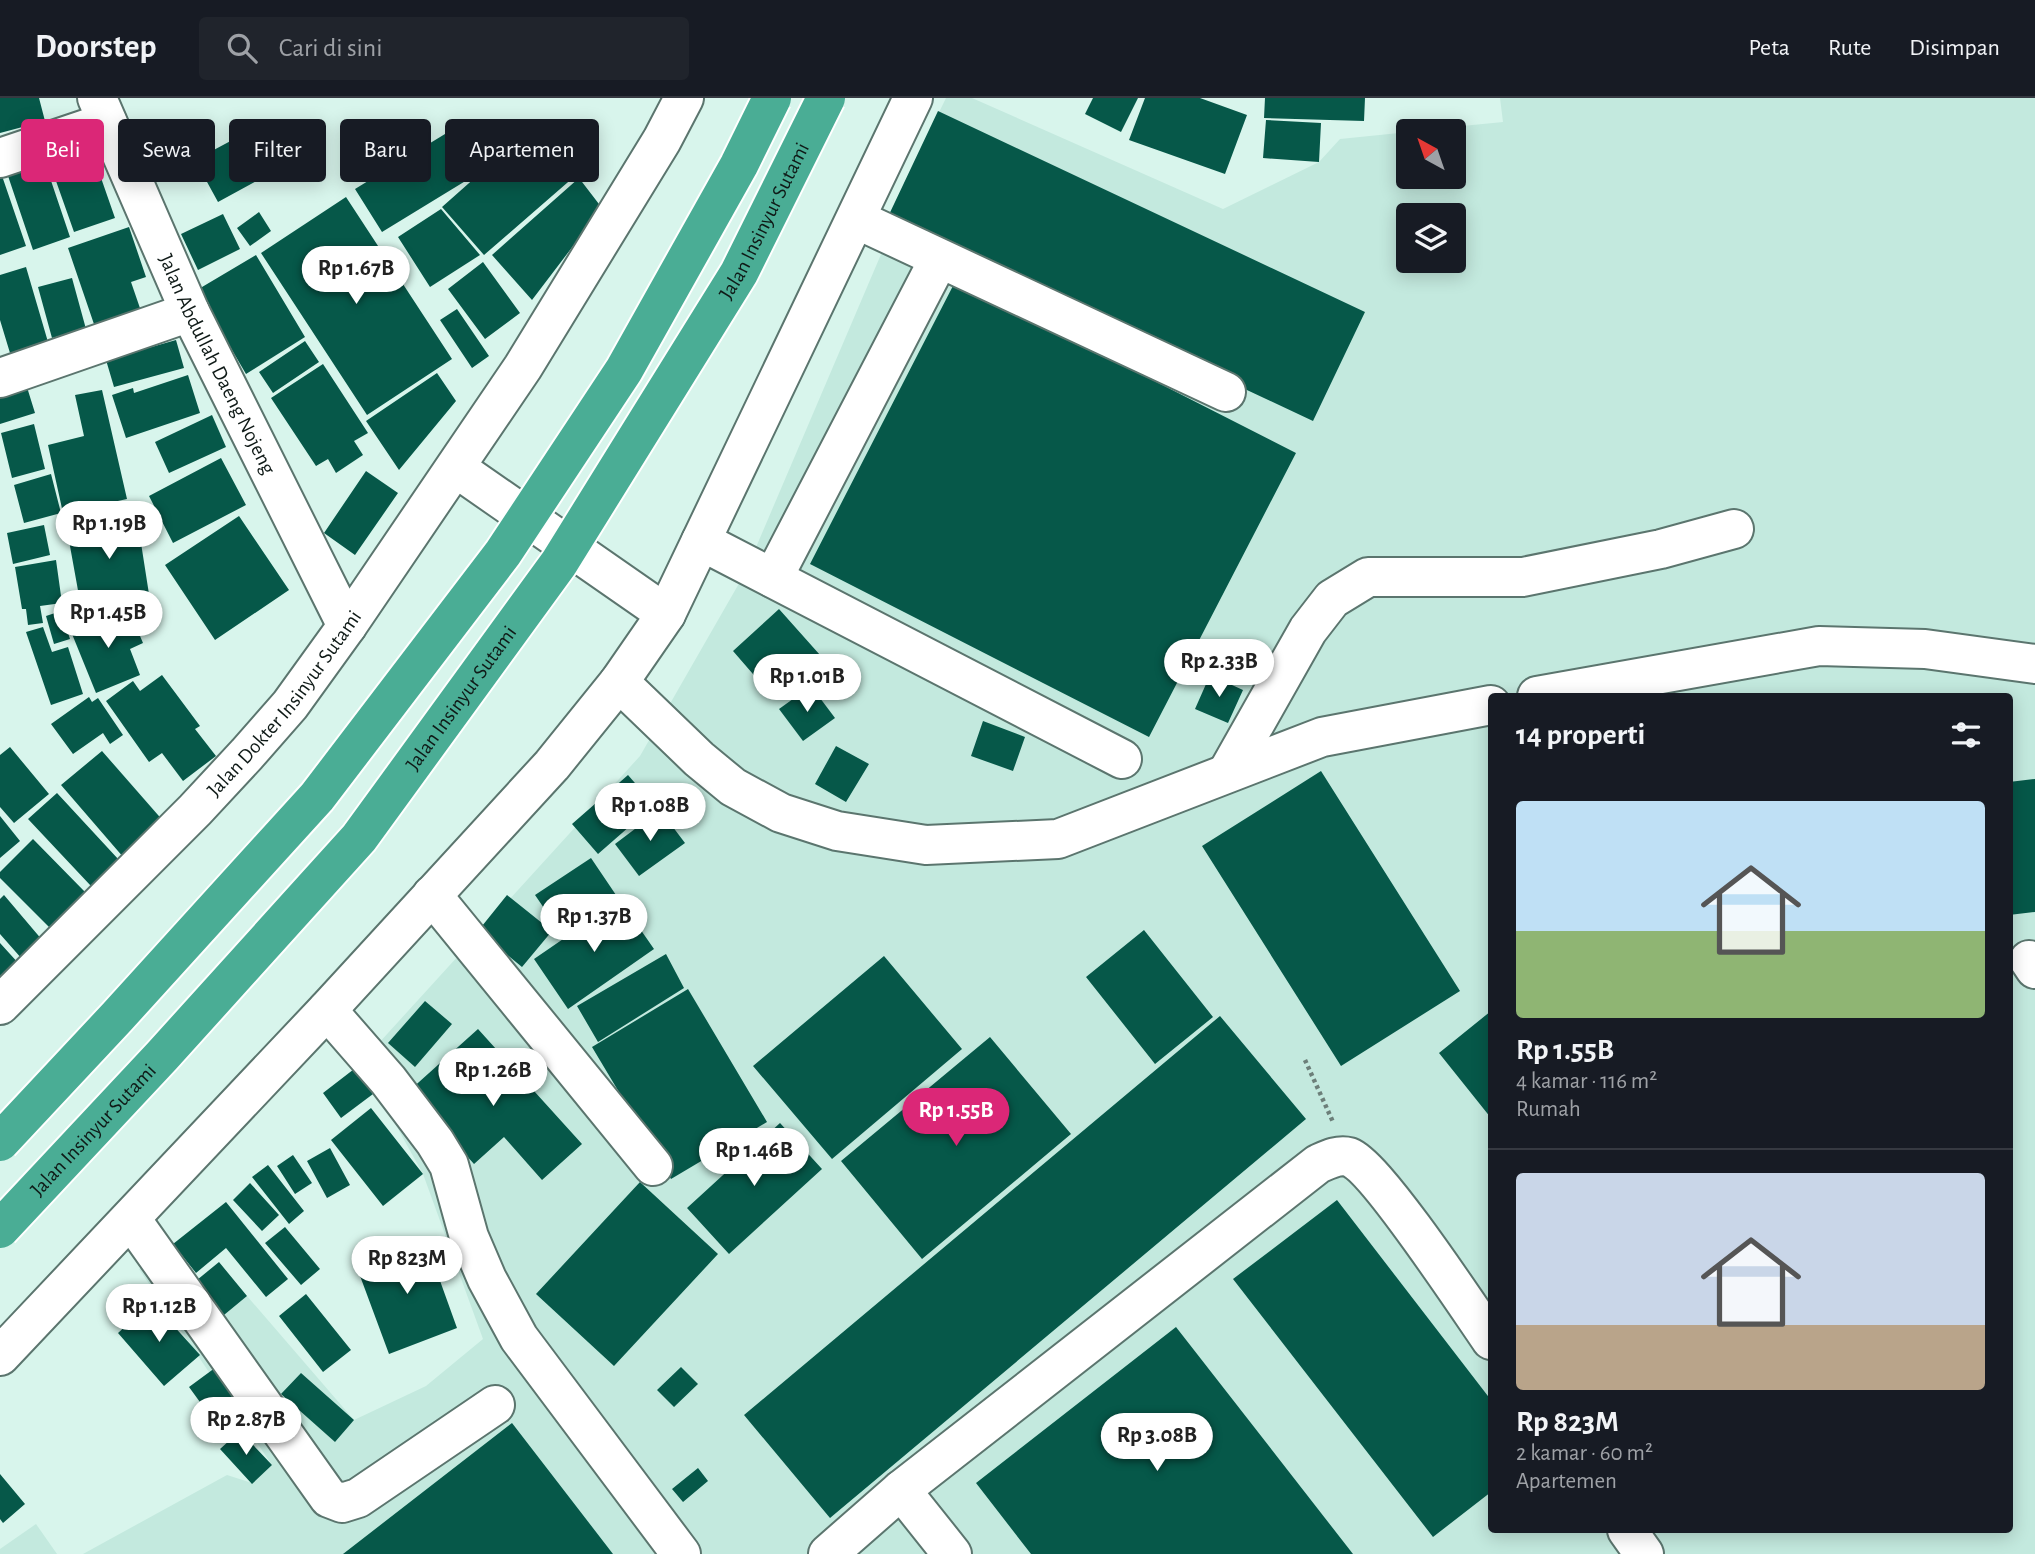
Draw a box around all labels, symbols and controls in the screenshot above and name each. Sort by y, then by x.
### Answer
search box [199,17,689,80]
icon: search [223,29,261,67]
text: Doorstep [35,31,157,64]
text: Cari di sini [279,35,383,61]
text: Peta [1749,36,1790,60]
text: Rute [1828,36,1871,60]
text: Disimpan [1909,36,2000,60]
chip: Beli [21,119,104,182]
chip: Sewa [118,119,215,182]
chip: Filter [229,119,326,182]
chip: Baru [340,119,431,182]
chip: Apartemen [445,119,599,182]
north arrow [1396,119,1466,189]
map controls [1396,119,1466,273]
street label: Jalan Insinyur Sutami [715,139,813,303]
button: layers [1396,203,1466,273]
pin: Rp 1.67B [284,246,428,306]
street label: Jalan Abdullah Daeng Nojeng [155,251,280,478]
text: Rp 1.67B [318,257,394,280]
pin: Rp 1.19B [37,502,181,561]
text: Rp 1.19B [72,512,146,535]
pin: Rp 1.45B [36,590,180,650]
text: Rp 1.45B [70,601,146,624]
street label: Jalan Dokter Insinyur Sutami [203,607,365,801]
street label: Jalan Insinyur Sutami [402,622,521,774]
pin: Rp 2.33B [1147,640,1291,699]
text: Rp 2.33B [1180,650,1258,673]
pin: Rp 1.01B [735,654,879,714]
text: Rp 1.01B [769,665,845,688]
icon: filters [1947,716,1985,754]
text: 14 properti [1516,720,1645,750]
pin: Rp 1.08B [578,784,722,843]
text: Rp 1.08B [611,794,689,817]
icon: home [1688,847,1814,973]
pin: Rp 1.37B [522,894,666,954]
text: Rp 1.37B [556,905,632,928]
text: Rp 1.55B [1516,1035,1614,1065]
pin: Rp 1.26B [421,1048,565,1108]
text: Rp 1.26B [454,1059,532,1082]
street label: Jalan Insinyur Sutami [27,1060,160,1200]
text: 4 kamar · 116 m² [1516,1070,1657,1093]
pin: Rp 1.55B [884,1088,1028,1148]
text: Rumah [1516,1098,1581,1121]
text: Rp 1.55B [918,1099,994,1122]
pin: Rp 1.46B [682,1128,826,1188]
text: Rp 1.46B [715,1139,793,1162]
icon: home [1688,1219,1814,1345]
pin: Rp 823M [342,1236,472,1296]
text: Rp 823M [368,1247,446,1270]
pin: Rp 1.12B [87,1284,231,1344]
text: Rp 1.12B [122,1295,196,1318]
pin: Rp 2.87B [174,1398,318,1457]
text: Rp 823M [1516,1407,1619,1437]
text: Rp 2.87B [206,1408,286,1431]
pin: Rp 3.08B [1085,1414,1229,1473]
text: Rp 3.08B [1117,1424,1197,1447]
text: 2 kamar · 60 m² [1516,1442,1653,1465]
text: Apartemen [1516,1470,1617,1493]

